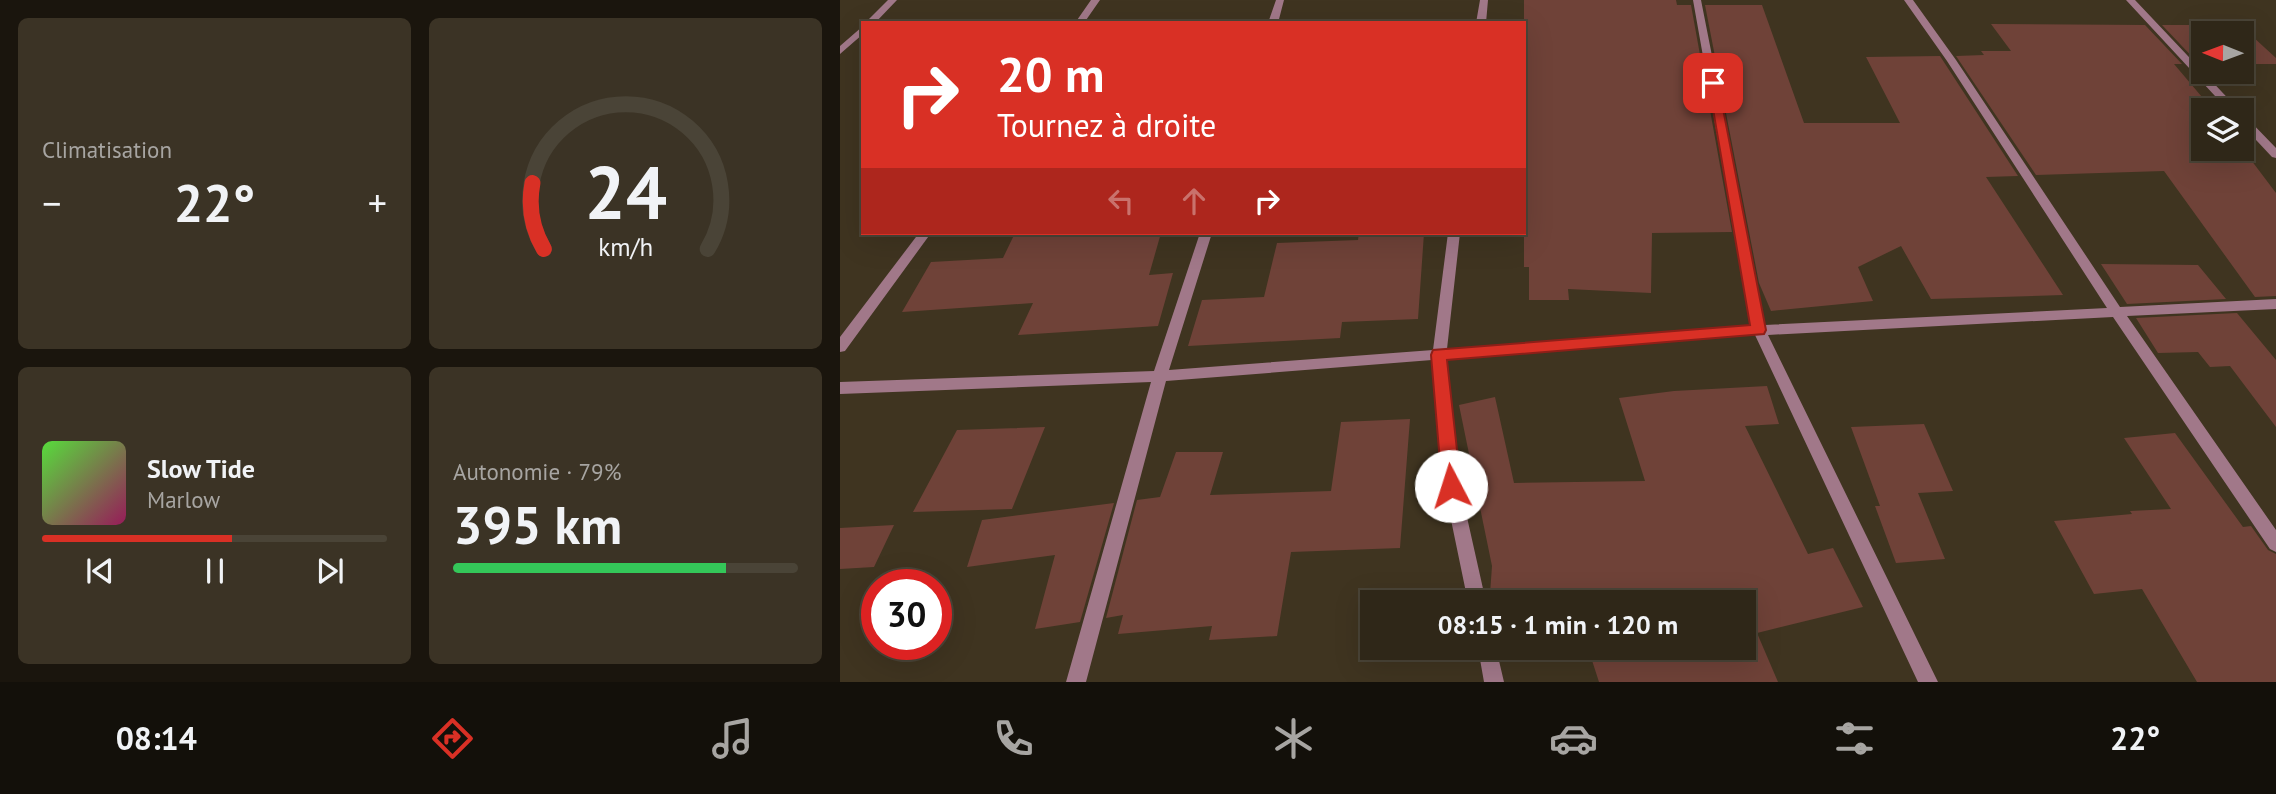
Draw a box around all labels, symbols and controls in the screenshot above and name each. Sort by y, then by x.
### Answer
north arrow [2191,21,2254,84]
map controls [2191,21,2254,161]
text: 20 m [997,42,1104,106]
icon: right [882,49,973,140]
pin [1683,53,1743,113]
icon: arrive [1694,64,1732,102]
button: layers [2191,98,2254,161]
text: Tournez à droite [997,104,1216,146]
text: Climatisation [42,135,172,164]
text: 24 [584,146,667,240]
text: 22° [174,169,255,236]
text: − [42,178,61,227]
text: + [368,178,387,227]
icon: left [1102,182,1140,220]
icon: ahead [1175,182,1213,220]
icon: right [1248,182,1286,220]
text: km/h [598,231,653,263]
position arrow [1414,449,1488,523]
text: Slow Tide [147,452,255,485]
text: Autonomie · 79% [453,457,621,486]
text: Marlow [147,485,220,514]
text: 395 km [453,491,622,558]
icon: previous [81,552,119,590]
icon: pause [196,552,234,590]
icon: next [311,552,349,590]
speed limit sign: 30 [861,569,952,660]
text: 08:15 · 1 min · 120 m [1438,608,1678,641]
icon: directions [428,714,477,763]
icon: music [708,714,757,763]
icon: phone [989,714,1038,763]
icon: climate [1269,714,1318,763]
icon: car [1549,714,1598,763]
icon: filters [1830,714,1879,763]
text: 08:14 [116,717,197,759]
text: 22° [2110,717,2160,759]

